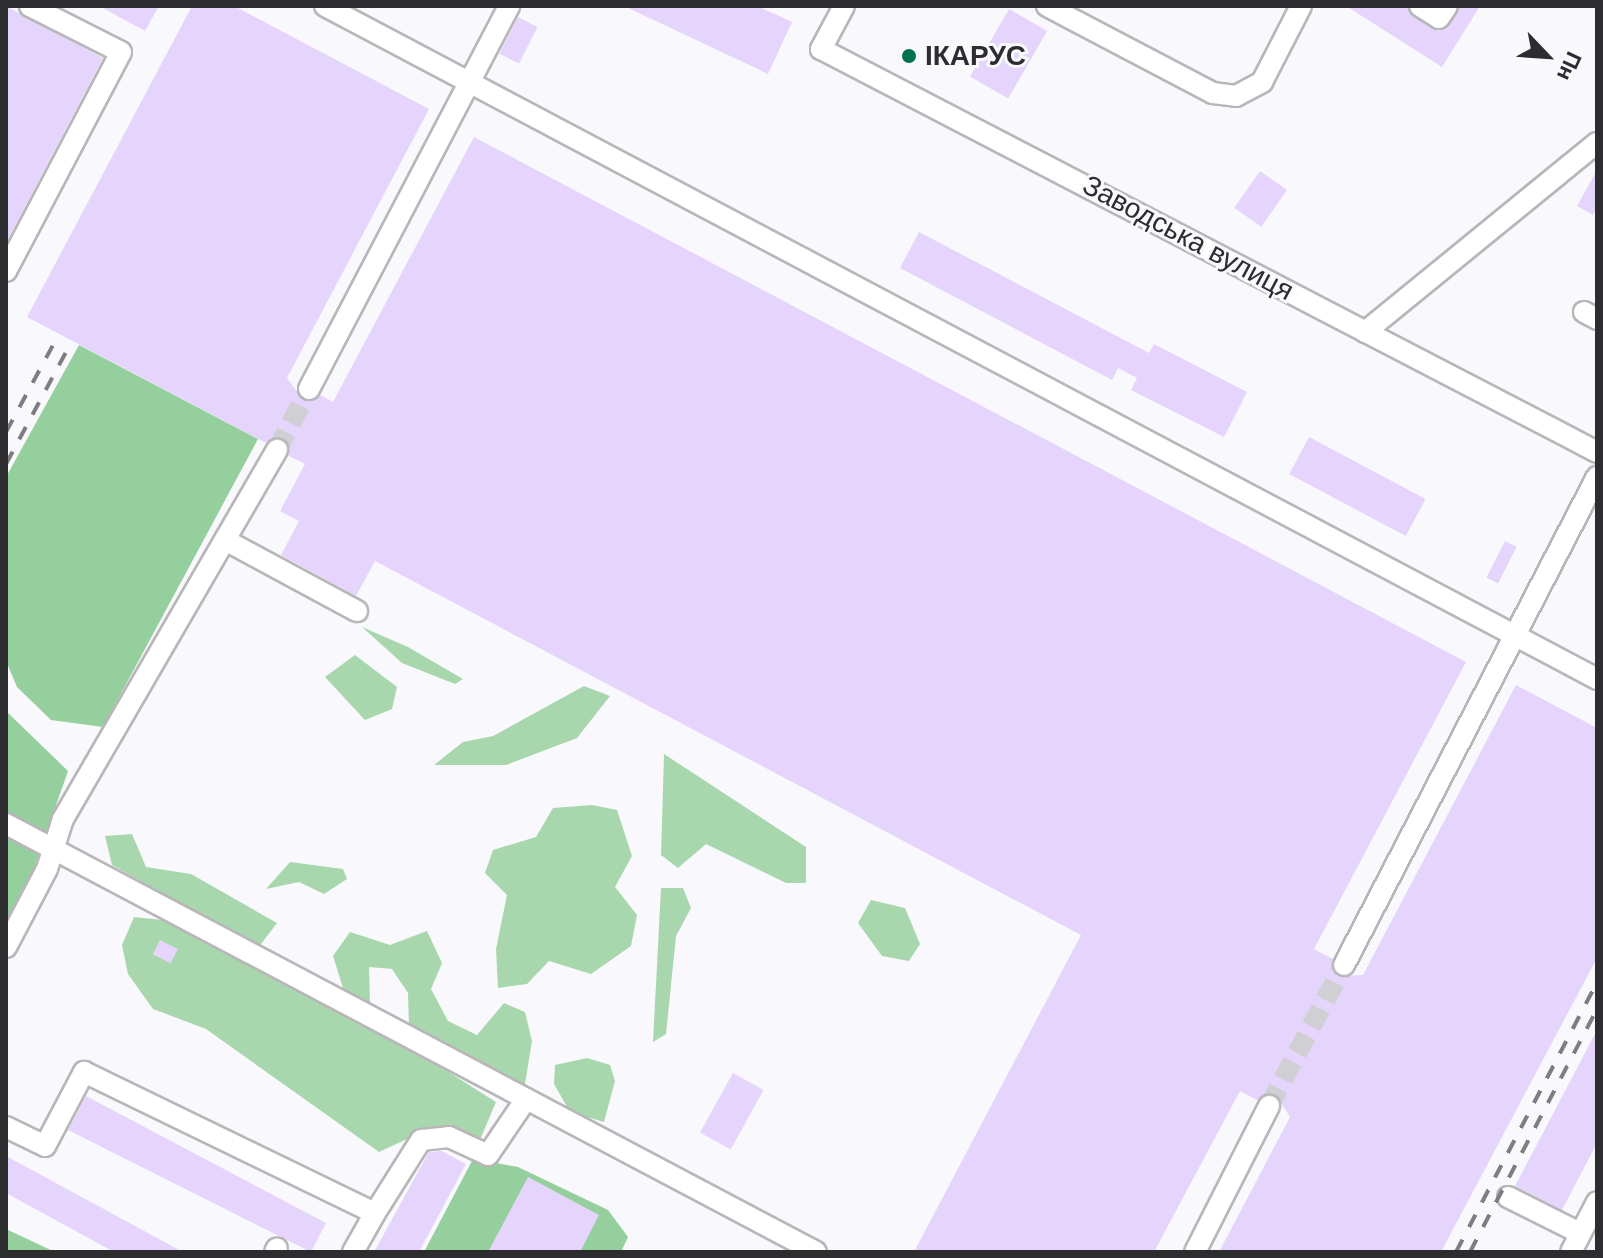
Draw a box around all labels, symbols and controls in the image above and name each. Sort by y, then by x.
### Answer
north arrow [1507,16,1587,96]
place label: ІКАРУС [925,39,1026,73]
marker: ІКАРУС [900,47,918,65]
text: Пн [1552,48,1587,85]
street label: Заводська вулиця [1077,168,1299,308]

